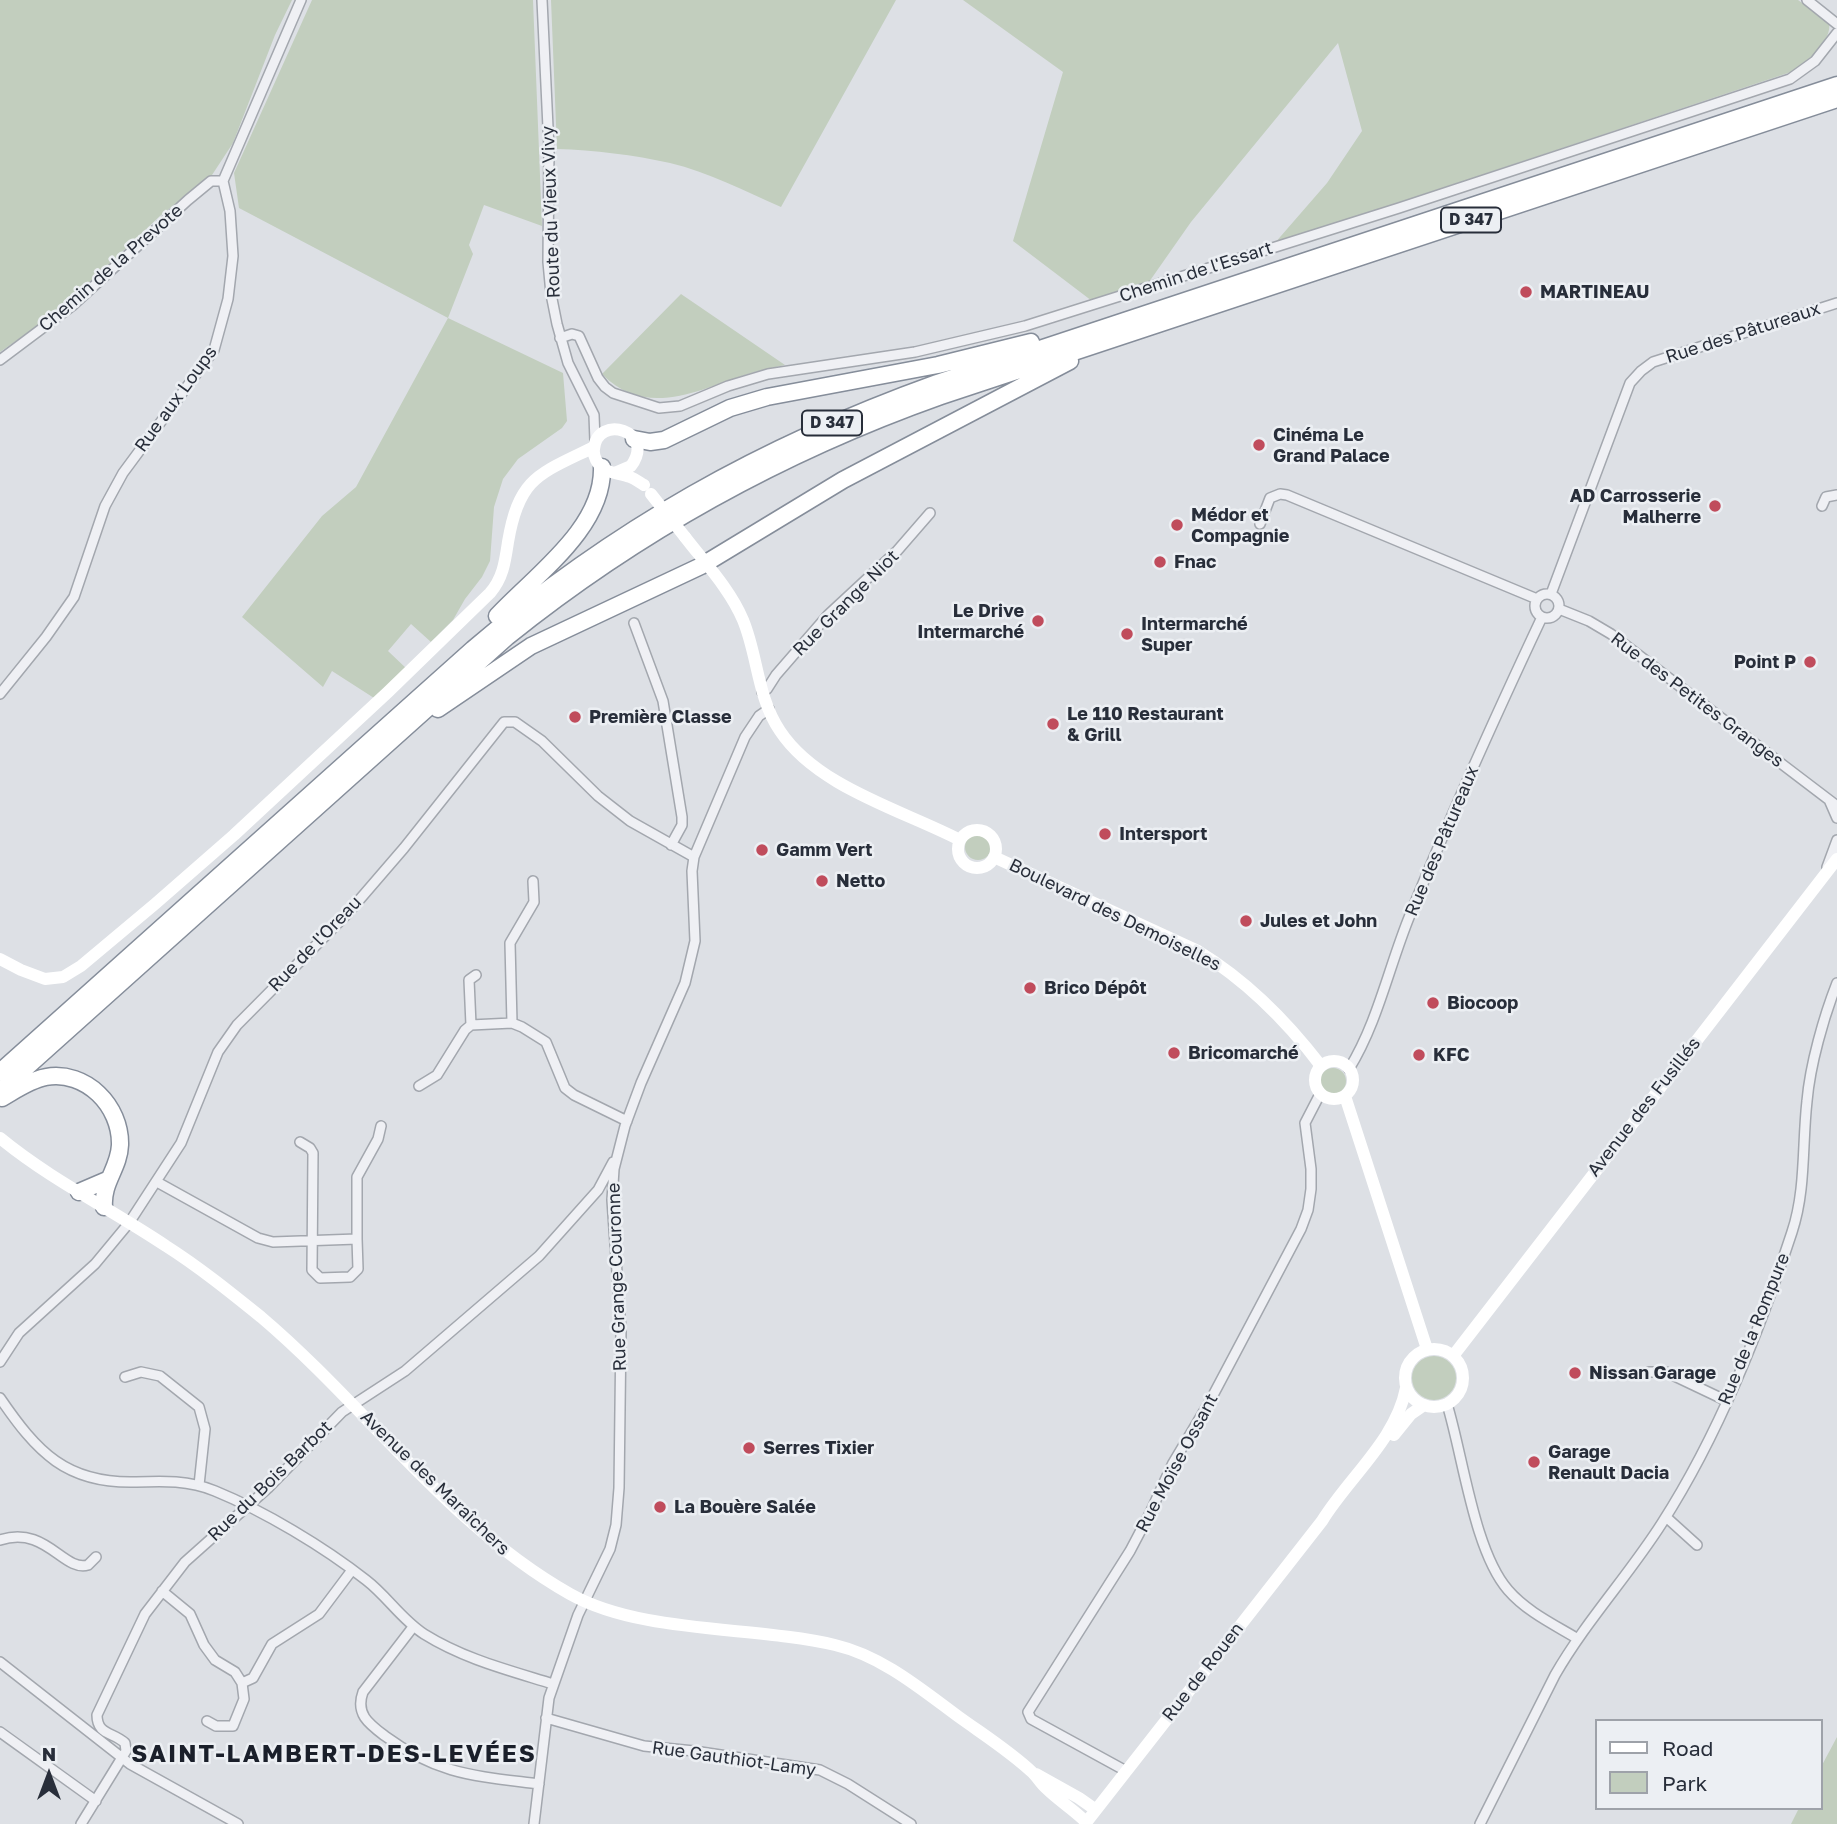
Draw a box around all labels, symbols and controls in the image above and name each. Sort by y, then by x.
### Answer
street label: Route du Vieux Vivy [537,125,565,299]
street label: Chemin de la Prevote [35,200,187,336]
road number: D 347 [1441,208,1501,232]
street label: Chemin de l'Essart [1117,237,1275,307]
place label: MARTINEAU [1540,281,1650,303]
marker: MARTINEAU [1518,284,1534,300]
street label: Rue des Pâtureaux [1663,298,1823,368]
street label: Rue aux Loups [130,342,222,456]
road number: D 347 [802,410,862,436]
place label: Cinéma Le Grand Palace [1273,424,1390,466]
marker: Cinéma Le Grand Palace [1251,437,1267,453]
place label: AD Carrosserie Malherre [1570,485,1701,528]
marker: AD Carrosserie Malherre [1707,498,1723,514]
place label: Médor et Compagnie [1191,504,1289,546]
marker: Médor et Compagnie [1169,517,1185,533]
street label: Rue Grange Niot [789,546,903,660]
place label: Fnac [1174,551,1216,573]
marker: Fnac [1152,554,1168,570]
place label: Le Drive Intermarché [917,600,1024,642]
marker: Le Drive Intermarché [1030,613,1046,629]
place label: Intermarché Super [1141,613,1248,656]
marker: Intermarché Super [1119,626,1135,642]
street label: Rue des Petites Granges [1606,628,1788,772]
place label: Point P [1734,651,1796,673]
marker: Point P [1802,654,1818,670]
place label: Le 110 Restaurant & Grill [1067,703,1224,746]
place label: Première Classe [589,706,732,728]
marker: Première Classe [567,709,583,725]
marker: Le 110 Restaurant & Grill [1045,716,1061,732]
street label: Rue des Pâtureaux [1401,763,1483,919]
place label: Intersport [1119,823,1207,845]
marker: Intersport [1097,826,1113,842]
place label: Gamm Vert [776,839,873,861]
marker: Gamm Vert [754,842,770,858]
street label: Boulevard des Demoiselles [1006,854,1224,976]
place label: Netto [836,870,885,892]
marker: Netto [814,873,830,889]
street label: Rue de l'Oreau [264,892,366,996]
place label: Jules et John [1260,910,1377,932]
marker: Jules et John [1238,913,1254,929]
place label: Brico Dépôt [1044,977,1147,999]
marker: Brico Dépôt [1022,980,1038,996]
place label: Biocoop [1447,992,1518,1014]
marker: Biocoop [1425,995,1441,1011]
street label: Avenue des Fusillés [1583,1033,1705,1181]
place label: Bricomarché [1188,1042,1299,1064]
place label: KFC [1433,1044,1470,1066]
marker: Bricomarché [1166,1045,1182,1061]
marker: KFC [1411,1047,1427,1063]
street label: Rue Grange Couronne [603,1182,631,1372]
street label: Rue de la Rompure [1714,1250,1794,1408]
place label: Nissan Garage [1589,1362,1716,1384]
marker: Nissan Garage [1567,1365,1583,1381]
street label: Rue Moïse Ossant [1131,1390,1223,1536]
street label: Avenue des Maraîchers [356,1406,514,1560]
street label: Rue du Bois Barbot [203,1416,337,1546]
place label: Serres Tixier [763,1437,874,1459]
marker: Serres Tixier [741,1440,757,1456]
place label: Garage Renault Dacia [1548,1441,1669,1484]
marker: Garage Renault Dacia [1526,1454,1542,1470]
place label: La Bouère Salée [674,1496,816,1518]
marker: La Bouère Salée [652,1499,668,1515]
street label: Rue de Rouen [1158,1618,1248,1726]
legend [1596,1719,1823,1810]
text: Road [1662,1735,1713,1761]
street label: Rue Gauthiot-Lamy [651,1737,817,1781]
north arrow [14,1740,84,1810]
district label: SAINT-LAMBERT-DES-LEVÉES [134,1740,534,1768]
text: N [42,1742,56,1765]
text: Park [1662,1770,1707,1796]

